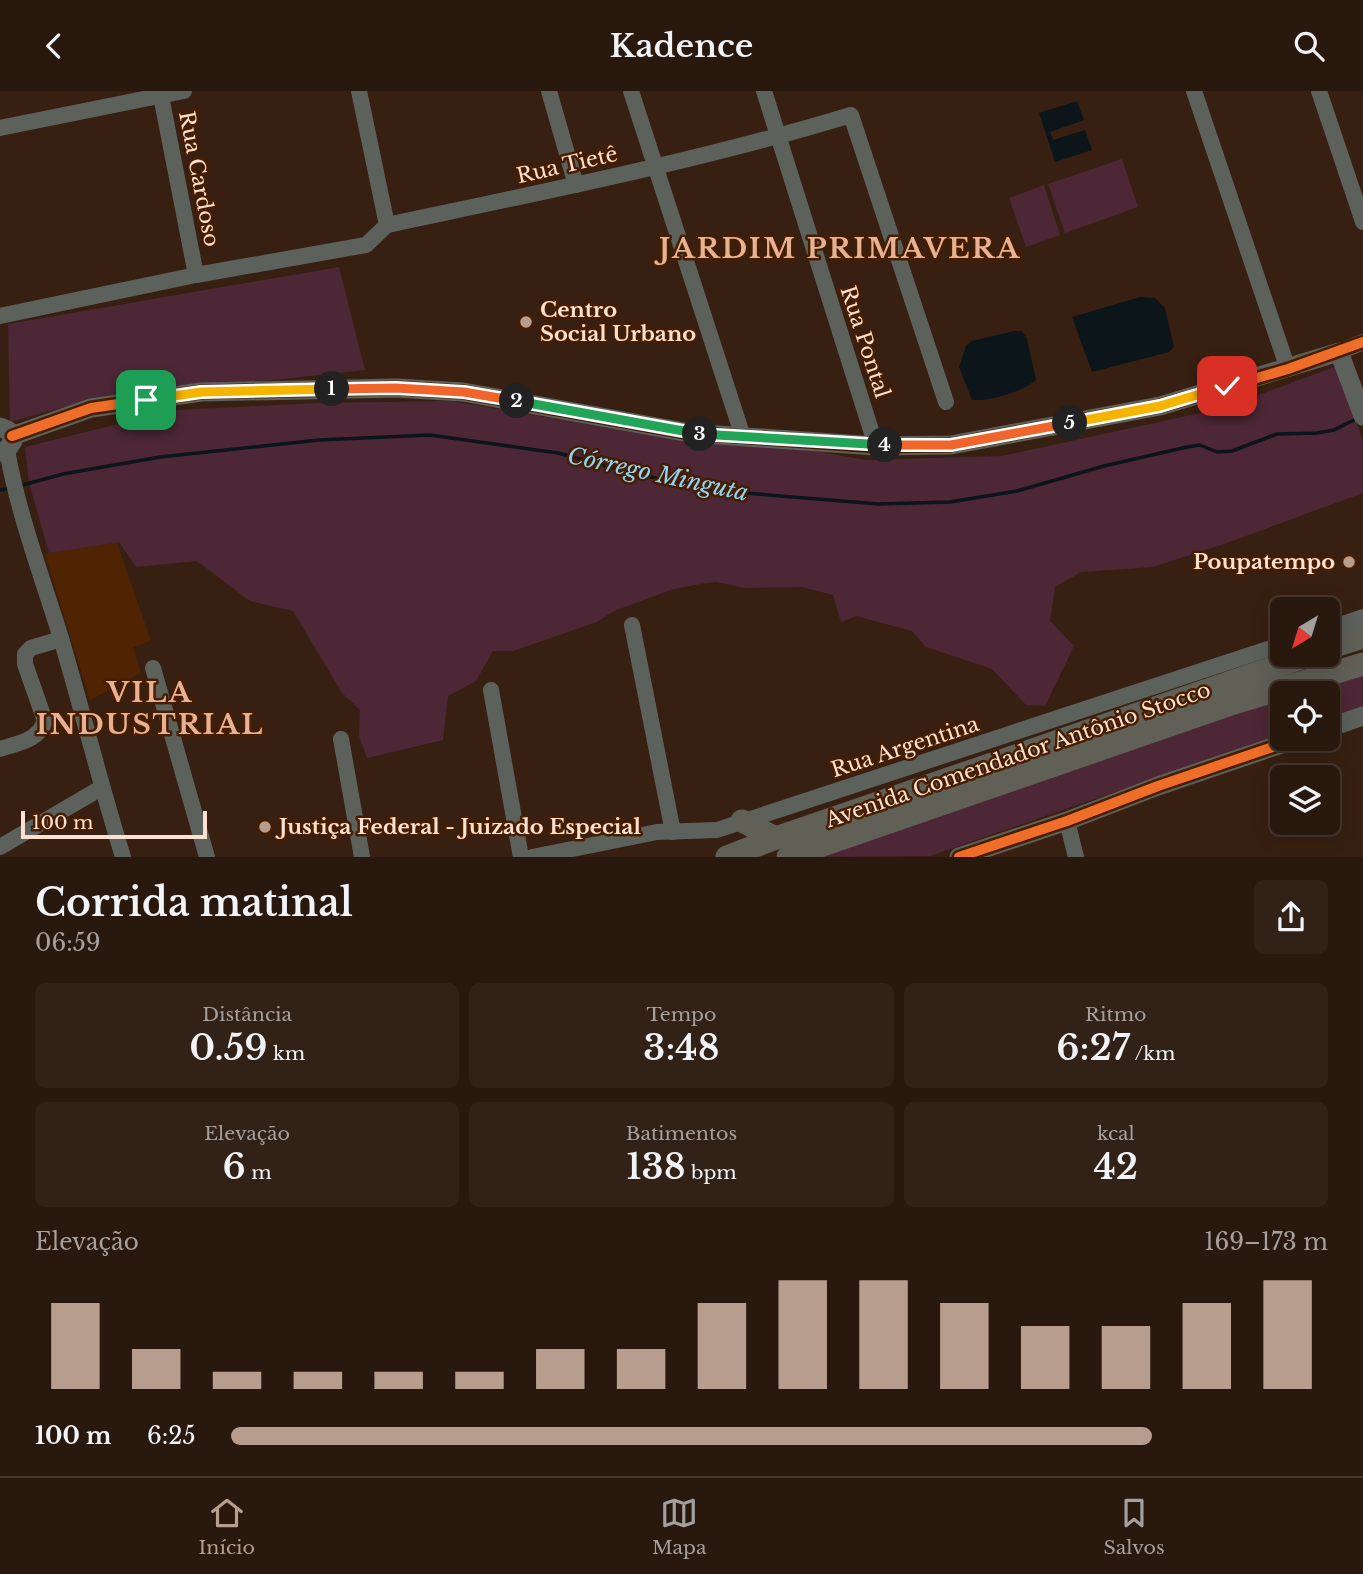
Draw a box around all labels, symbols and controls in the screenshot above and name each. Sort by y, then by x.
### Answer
text: Kadence [610,26,753,66]
icon: back [35,27,73,65]
icon: search [1290,27,1328,65]
street label: Rua Cardoso [173,109,225,249]
street label: Rua Tietê [514,141,620,189]
district label: JARDIM PRIMAVERA [654,231,1021,266]
street label: Rua Pontal [835,283,895,402]
place label: Centro Social Urbano [540,297,696,347]
marker: Centro Social Urbano [518,314,534,330]
pin [1197,356,1257,416]
icon: check [1208,367,1246,405]
pin [116,370,176,430]
pin: 1 [314,371,350,407]
text: 1 [327,377,336,400]
icon: arrive [127,381,165,419]
pin: 2 [500,383,534,419]
text: 2 [510,389,523,412]
pin: 5 [1052,405,1088,441]
text: 5 [1064,411,1075,434]
pin: 3 [682,417,718,451]
text: 3 [693,422,706,445]
pin: 4 [868,427,903,463]
text: 4 [878,433,891,456]
water label: Córrego Minguta [565,441,751,507]
place label: Poupatempo [1193,549,1335,575]
marker: Poupatempo [1341,554,1357,570]
north arrow [1270,597,1340,667]
map controls [1270,597,1340,835]
district label: VILA INDUSTRIAL [36,675,264,742]
street label: Avenida Comendador Antônio Stocco [821,677,1214,834]
button: locate [1270,681,1340,751]
street label: Rua Argentina [828,711,982,783]
button: layers [1270,765,1340,835]
scale bar [21,807,206,839]
text: 100 m [32,811,93,834]
place label: Justiça Federal - Juizado Especial [275,814,641,840]
marker: Justiça Federal - Juizado Especial [257,819,273,835]
text: Corrida matinal [35,879,353,926]
button: share [1254,880,1328,954]
text: 06:59 [35,929,101,957]
text: Distância [202,1003,292,1026]
text: Tempo [647,1003,716,1026]
text: Ritmo [1085,1003,1147,1026]
text: 0.59 [189,1026,267,1069]
text: 3:48 [643,1026,720,1069]
text: 6:27 [1056,1026,1130,1069]
text: km [267,1042,305,1065]
text: /km [1130,1042,1175,1065]
text: Elevação [204,1122,290,1145]
text: Batimentos [626,1122,737,1145]
text: kcal [1097,1122,1135,1145]
text: 6 [223,1145,246,1188]
text: 138 [626,1145,686,1188]
text: 42 [1093,1145,1138,1188]
text: m [246,1161,272,1184]
text: bpm [686,1161,737,1184]
text: Elevação [35,1228,139,1256]
text: 169–173 m [1204,1228,1328,1256]
text: 100 m [35,1422,111,1450]
text: 6:25 [147,1422,196,1450]
tab: Início [198,1494,255,1559]
tab: Mapa [652,1494,707,1559]
tab: Salvos [1103,1494,1165,1559]

